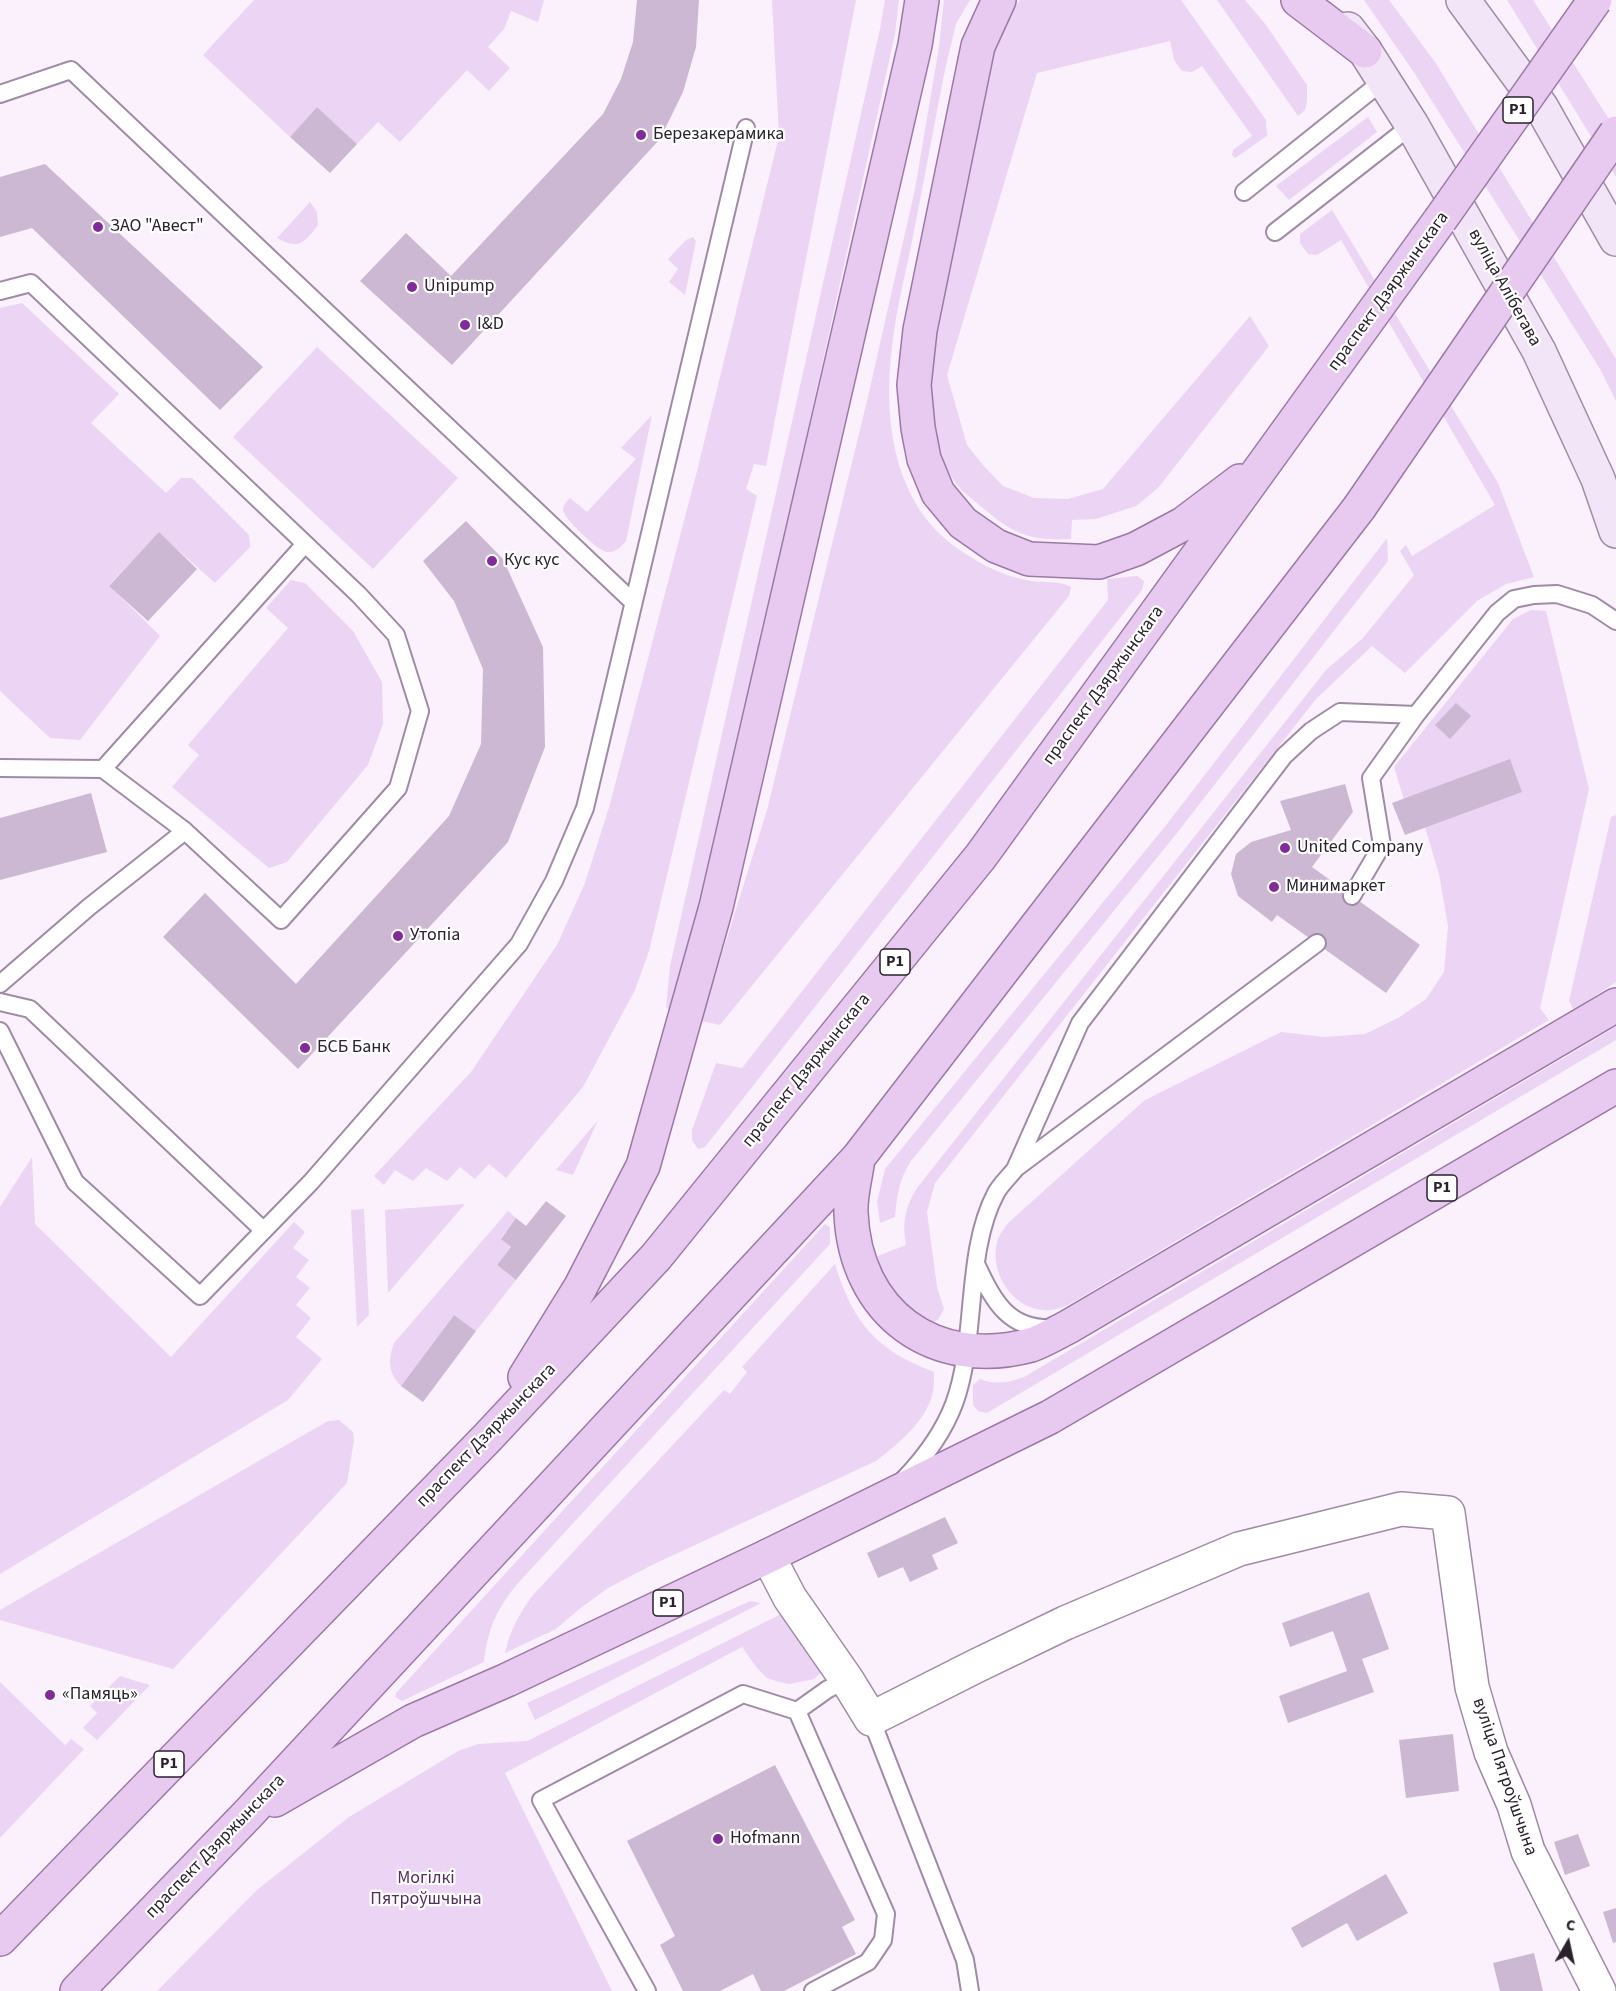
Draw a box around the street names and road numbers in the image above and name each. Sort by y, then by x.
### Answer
road number: Р1 [1503,97,1533,123]
street label: праспект Дзяржынскага [1324,208,1454,376]
street label: вуліца Алібегава [1463,225,1545,351]
street label: праспект Дзяржынскага [1039,602,1169,770]
road number: Р1 [880,949,910,975]
street label: праспект Дзяржынскага [738,990,876,1152]
road number: Р1 [1427,1175,1457,1201]
street label: праспект Дзяржынскага [413,1360,561,1512]
road number: Р1 [653,1590,683,1616]
street label: вуліца Пятроўшчына [1467,1695,1541,1859]
road number: Р1 [154,1751,184,1777]
street label: праспект Дзяржынскага [142,1771,290,1923]

